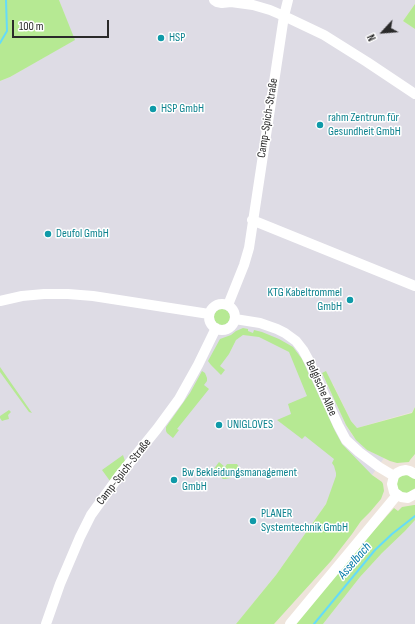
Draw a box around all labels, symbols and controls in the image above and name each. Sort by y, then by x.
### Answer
scale bar [14,12,111,38]
north arrow [363,12,403,52]
text: 100 m [19,19,44,34]
place label: HSP [169,31,185,45]
text: N [365,32,379,43]
marker: HSP [156,33,166,43]
street label: Camp-Spich-Straße [255,77,281,159]
place label: HSP GmbH [161,102,204,116]
marker: HSP GmbH [148,104,158,114]
place label: rahm Zentrum für Gesundheit GmbH [328,111,401,139]
marker: rahm Zentrum für Gesundheit GmbH [315,120,325,130]
place label: Deufol GmbH [56,227,109,241]
marker: Deufol GmbH [43,229,53,239]
place label: KTG Kabeltrommel GmbH [268,286,342,314]
marker: KTG Kabeltrommel GmbH [345,295,355,305]
street label: Belgische Allee [302,358,340,418]
place label: UNIGLOVES [227,418,273,432]
marker: UNIGLOVES [214,420,224,430]
street label: Camp-Spich-Straße [94,436,154,508]
place label: Bw Bekleidungsmanagement GmbH [182,466,297,494]
marker: Bw Bekleidungsmanagement GmbH [169,475,179,485]
place label: PLANER Systemtechnik GmbH [261,507,348,535]
marker: PLANER Systemtechnik GmbH [248,516,258,526]
water label: Asselbach [335,540,375,582]

